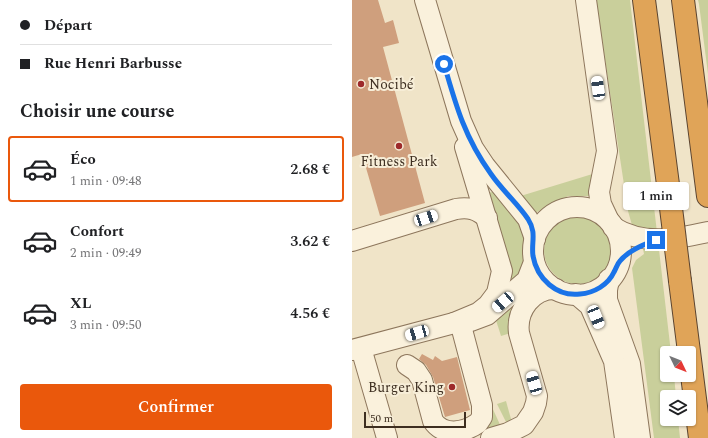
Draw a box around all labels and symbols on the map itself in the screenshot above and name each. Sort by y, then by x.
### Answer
route start [435,55,453,73]
place label: Nocibé [369,74,414,95]
car [590,75,606,101]
marker: Nocibé [356,79,366,89]
marker: Fitness Park [394,141,404,151]
place label: Fitness Park [360,151,438,172]
callout: 1 min [623,182,689,210]
car [413,209,439,227]
route end [647,231,665,249]
car [490,290,516,314]
car [586,304,606,330]
car [404,324,430,342]
north arrow [660,346,696,382]
car [525,370,543,396]
place label: Burger King [368,377,444,398]
marker: Burger King [447,382,457,392]
scale bar [364,410,466,429]

